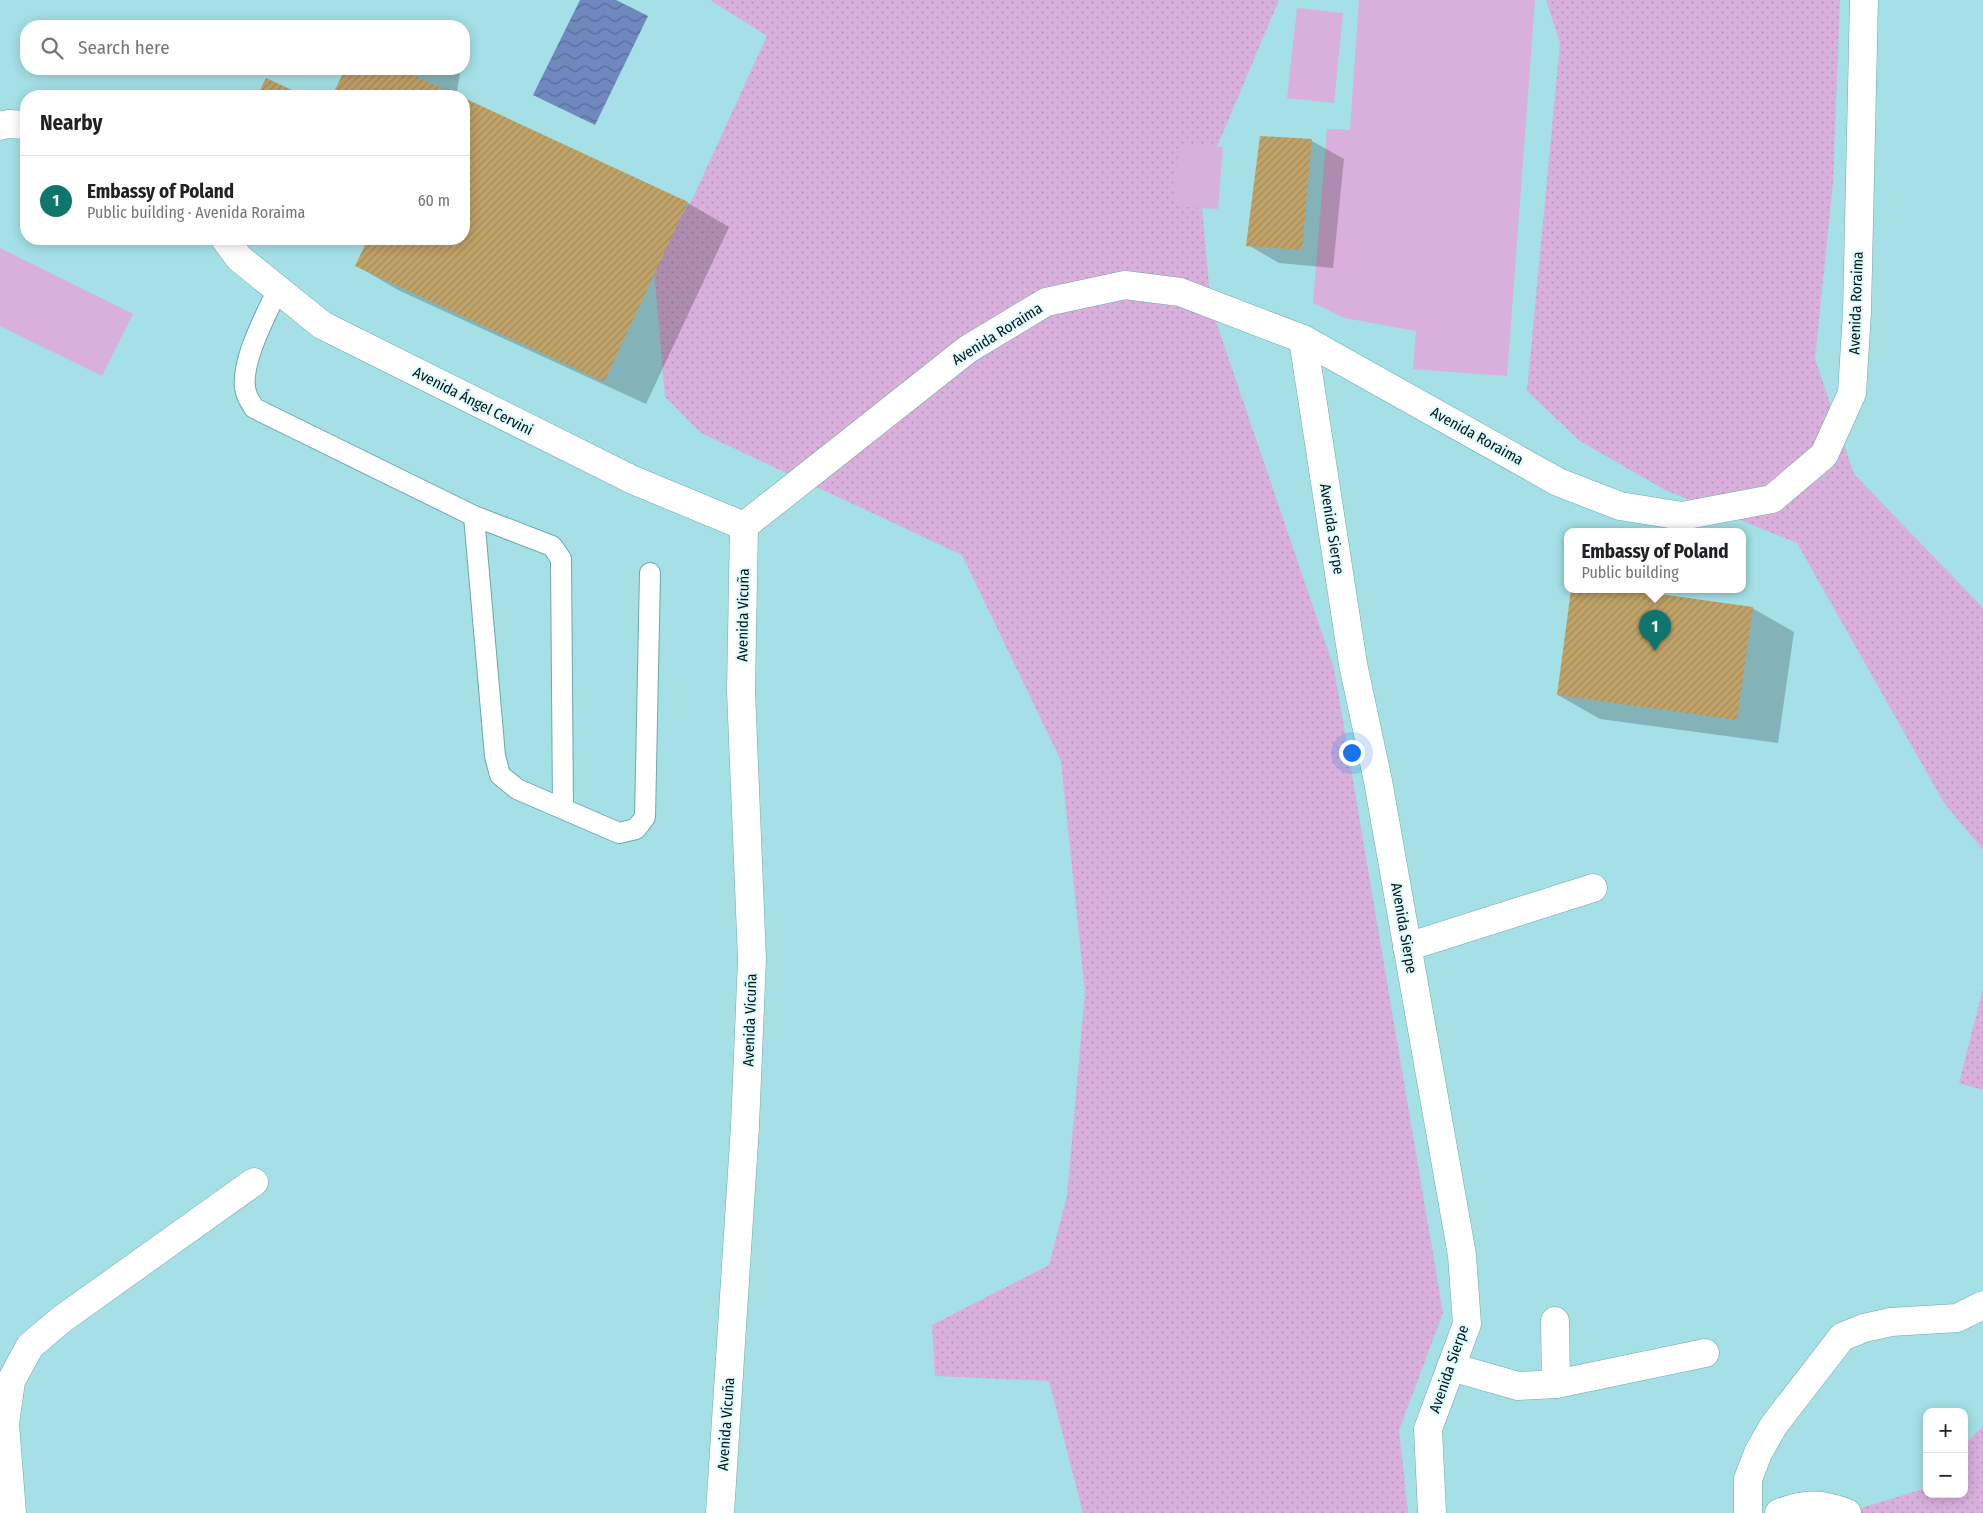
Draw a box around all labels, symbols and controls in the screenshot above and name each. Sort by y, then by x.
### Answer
search box [20,20,470,75]
icon: search [38,34,66,62]
text: Search here [78,36,170,59]
text: Nearby [40,110,102,136]
text: Embassy of Poland [87,180,234,203]
text: 1 [53,191,59,210]
text: 60 m [418,191,450,210]
text: Public building · Avenida Roraima [87,203,305,222]
street label: Avenida Roraima [1845,251,1867,355]
street label: Avenida Roraima [948,299,1046,369]
street label: Avenida Ángel Cervini [410,363,536,439]
street label: Avenida Roraima [1428,403,1526,469]
street label: Avenida Sierpe [1316,482,1348,576]
popup [1564,528,1746,593]
text: Embassy of Poland [1581,540,1729,563]
text: Public building [1581,563,1679,582]
street label: Avenida Vicuña [733,568,753,662]
pin: 1 [1639,610,1671,651]
your location [1339,740,1365,766]
street label: Avenida Sierpe [1387,881,1421,975]
street label: Avenida Vicuña [739,973,761,1067]
street label: Avenida Sierpe [1426,1323,1472,1415]
street label: Avenida Vicuña [714,1377,738,1471]
map controls [1923,1408,1968,1498]
button: + [1923,1408,1968,1453]
button: − [1923,1453,1968,1498]

